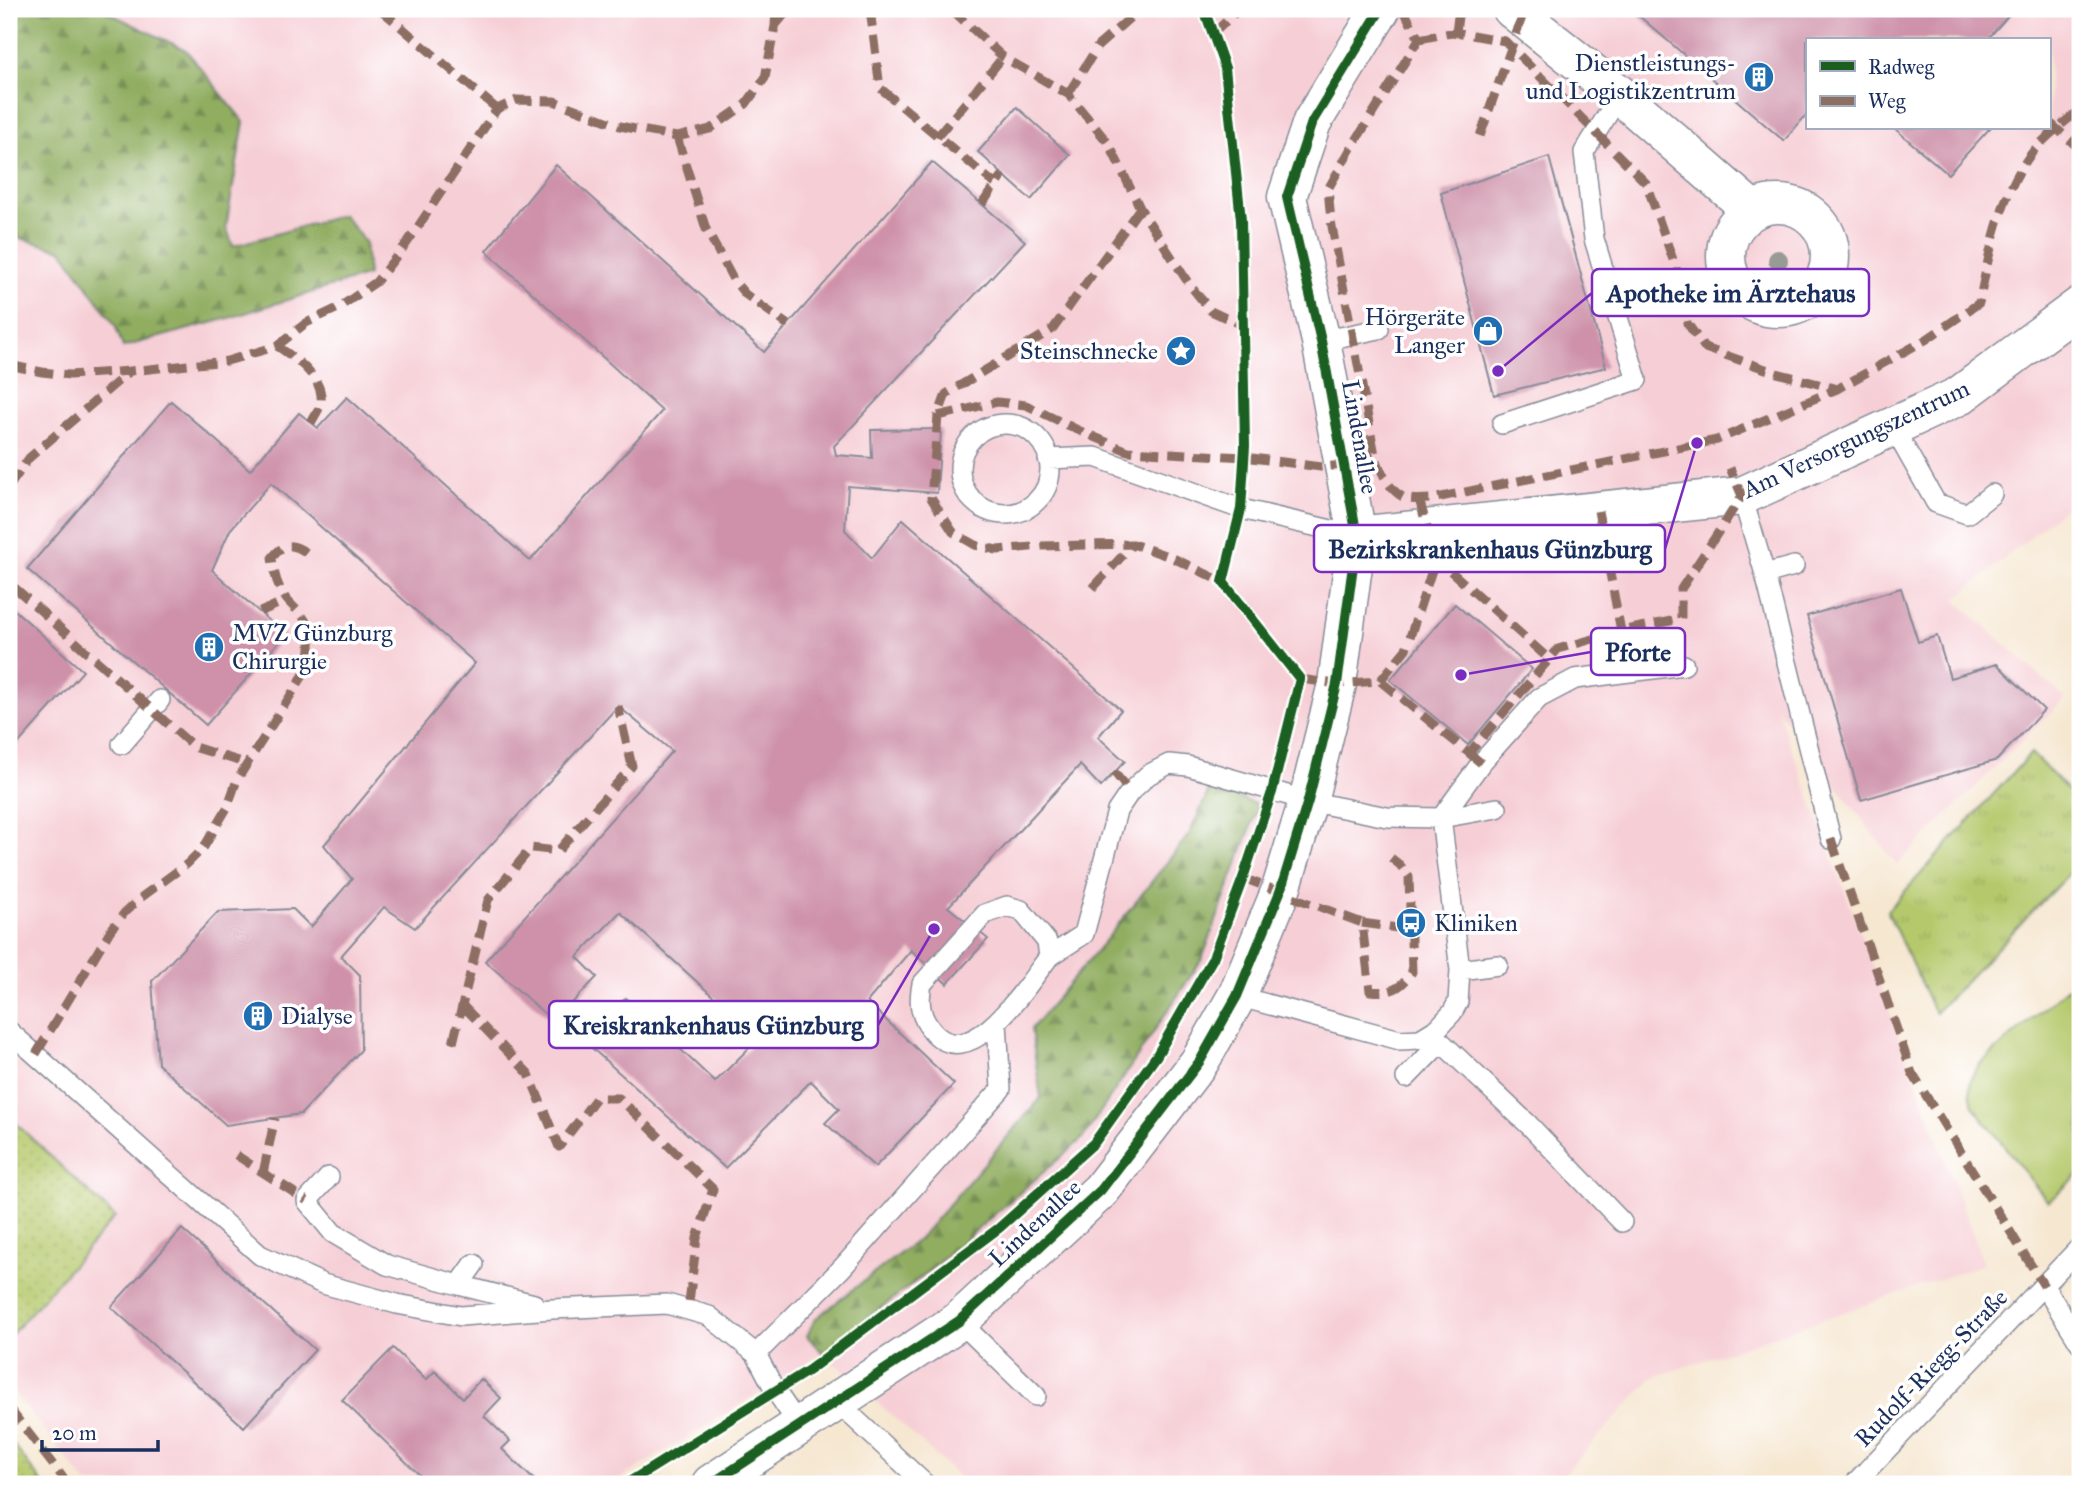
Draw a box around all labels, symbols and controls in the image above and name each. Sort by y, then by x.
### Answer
legend [1806,38,2050,130]
place label: Dienstleistungs- und Logistikzentrum [1526,48,1736,106]
text: Radweg [1868,54,1934,80]
building icon: Dienstleistungs- und Logistikzentrum [1742,60,1776,94]
text: Weg [1868,88,1906,114]
callout: Apotheke im Ärztehaus [1592,269,1869,316]
text: Apotheke im Ärztehaus [1604,277,1856,309]
place label: Hörgeräte Langer [1365,302,1465,360]
shop icon: Hörgeräte Langer [1471,314,1505,348]
place icon: Steinschnecke [1164,334,1198,368]
place label: Steinschnecke [1020,336,1158,366]
street label: Am Versorgungszentrum [1737,373,1974,505]
street label: Lindenallee [1335,378,1385,496]
callout: Bezirkskrankenhaus Günzburg [1314,525,1665,572]
text: Bezirkskrankenhaus Günzburg [1328,533,1653,566]
place label: MVZ Günzburg Chirurgie [232,618,393,676]
callout: Pforte [1591,628,1685,675]
building icon: MVZ Günzburg Chirurgie [192,630,226,664]
text: Pforte [1605,636,1671,668]
bus stop icon: Kliniken [1394,906,1428,940]
place label: Kliniken [1434,908,1518,938]
building icon: Dialyse [241,999,275,1033]
place label: Dialyse [281,1001,353,1031]
callout: Kreiskrankenhaus Günzburg [549,1001,878,1048]
text: Kreiskrankenhaus Günzburg [563,1009,864,1042]
street label: Lindenallee [983,1173,1087,1273]
street label: Rudolf-Riegg-Straße [1848,1283,2014,1453]
scale bar [42,1409,158,1453]
text: 20 m [52,1420,97,1446]

